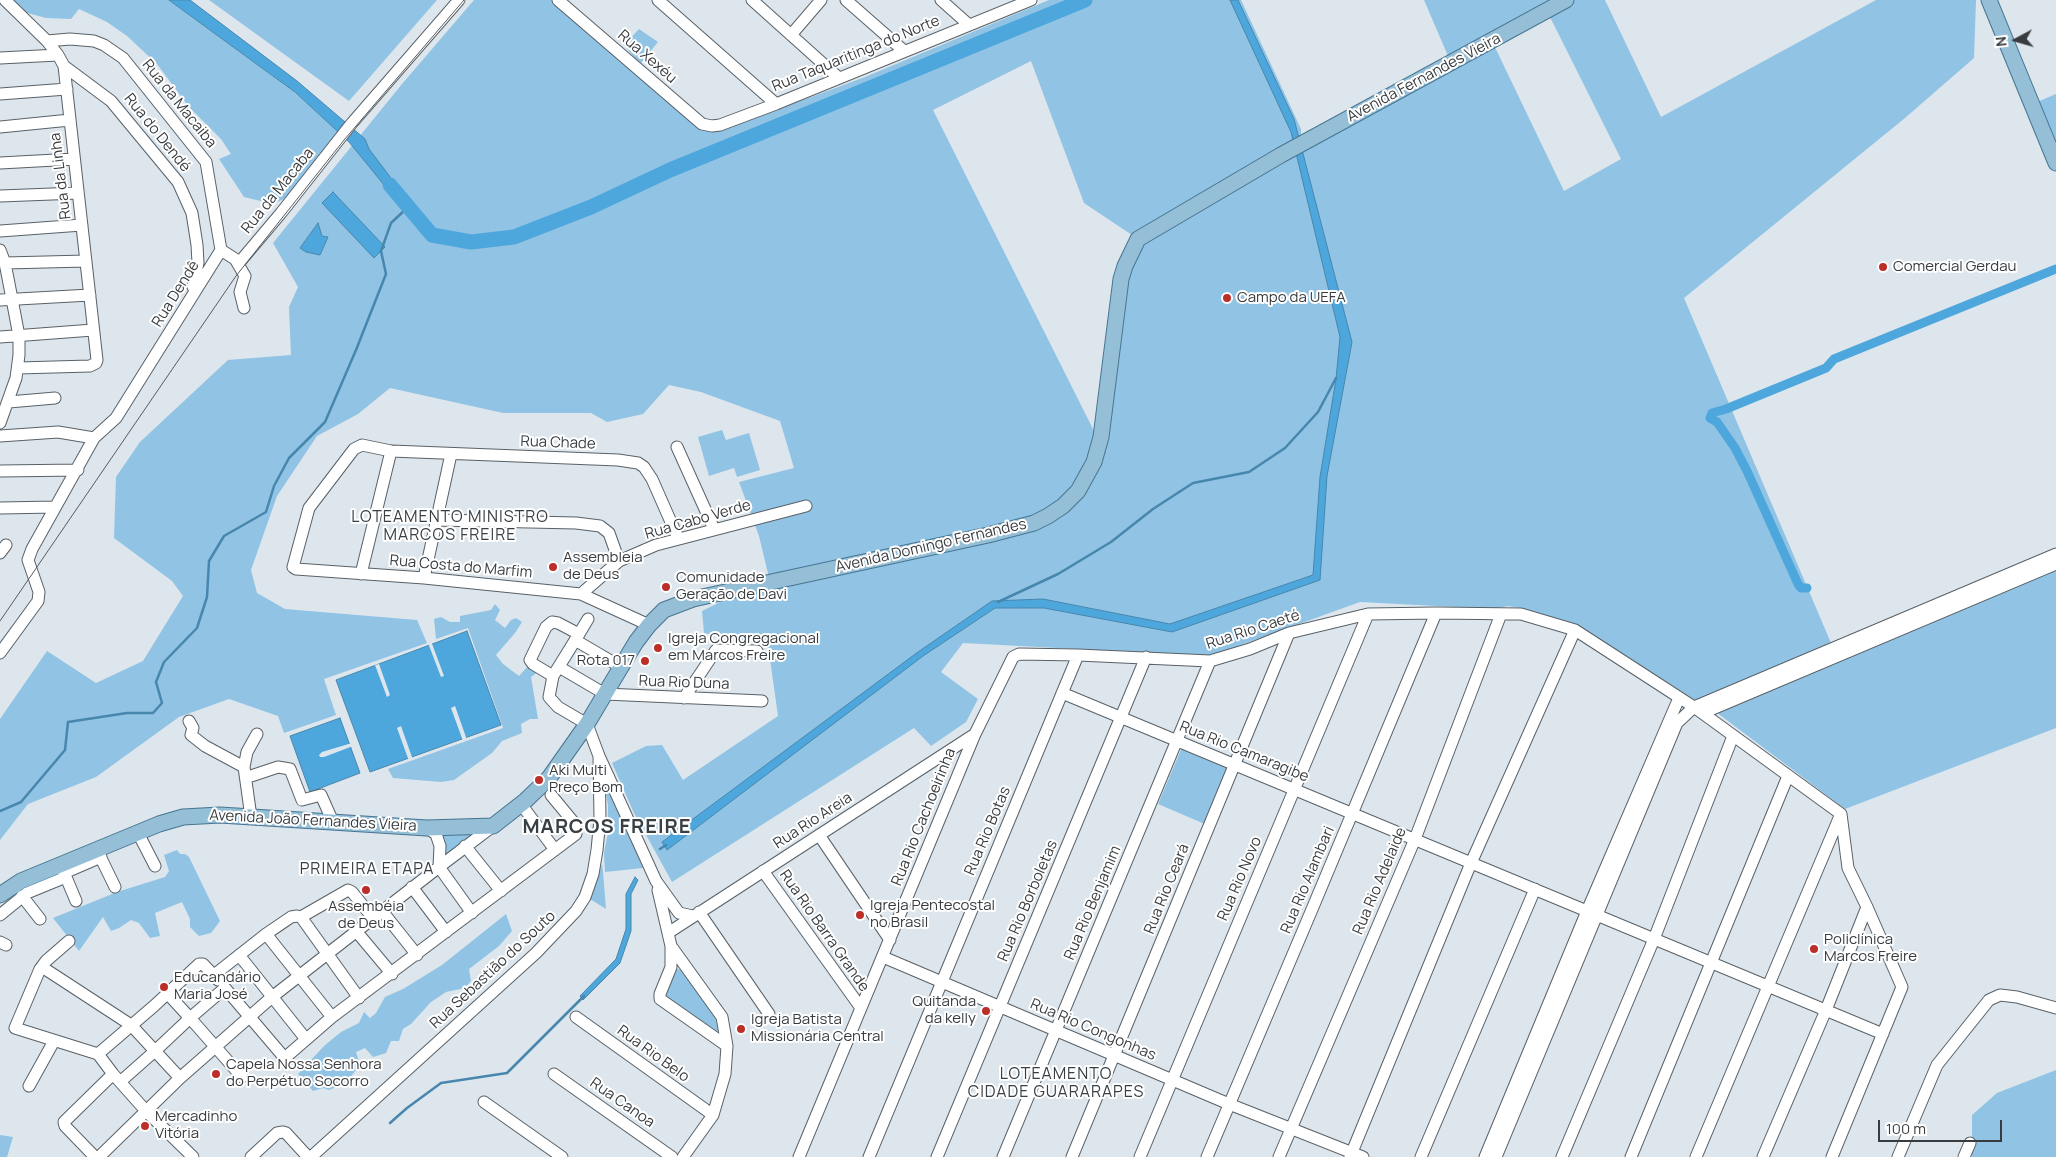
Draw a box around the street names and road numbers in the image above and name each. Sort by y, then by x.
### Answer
street label: Rua Taquaritinga do Norte [769,12,943,96]
street label: Rua Xexéu [614,27,680,87]
street label: Avenida Fernandes Vieira [1344,30,1504,126]
street label: Rua da Macaiba [138,56,220,152]
street label: Rua do Dendé [120,90,194,176]
street label: Rua da Linha [47,132,75,220]
street label: Rua da Macaba [238,145,318,237]
street label: Rua Dendê [149,258,203,330]
street label: Rua Chade [520,433,596,453]
street label: Rua Cabo Verde [643,496,753,544]
street label: Avenida Domingo Fernandes [834,515,1028,577]
street label: Rua Costa do Marfim [389,552,533,582]
street label: Rua Rio Caeté [1204,606,1302,654]
street label: Rua Rio Duna [638,672,730,694]
street label: Rua Rio Camaragibe [1177,718,1311,786]
street label: Rua Rio Cachoeirinha [888,745,960,889]
street label: Rua Rio Botas [961,784,1015,878]
street label: Rua Rio Areia [770,789,856,853]
street label: Avenida João Fernandes Vieira [209,807,417,835]
street label: Rua Rio Alambari [1277,824,1339,936]
street label: Rua Rio Adelaide [1349,825,1411,937]
street label: Rua Rio Novo [1214,834,1266,924]
street label: Rua Rio Borboletas [994,838,1062,964]
street label: Rua Rio Ceará [1141,841,1193,937]
street label: Rua Rio Benjamim [1061,843,1125,963]
street label: Rua Rio Barra Grande [775,867,873,995]
street label: Rua Sebastião do Souto [427,907,559,1033]
street label: Rua Rio Congonhas [1027,995,1159,1065]
street label: Rua Rio Belo [613,1022,693,1086]
street label: Rua Canoa [586,1074,658,1132]

